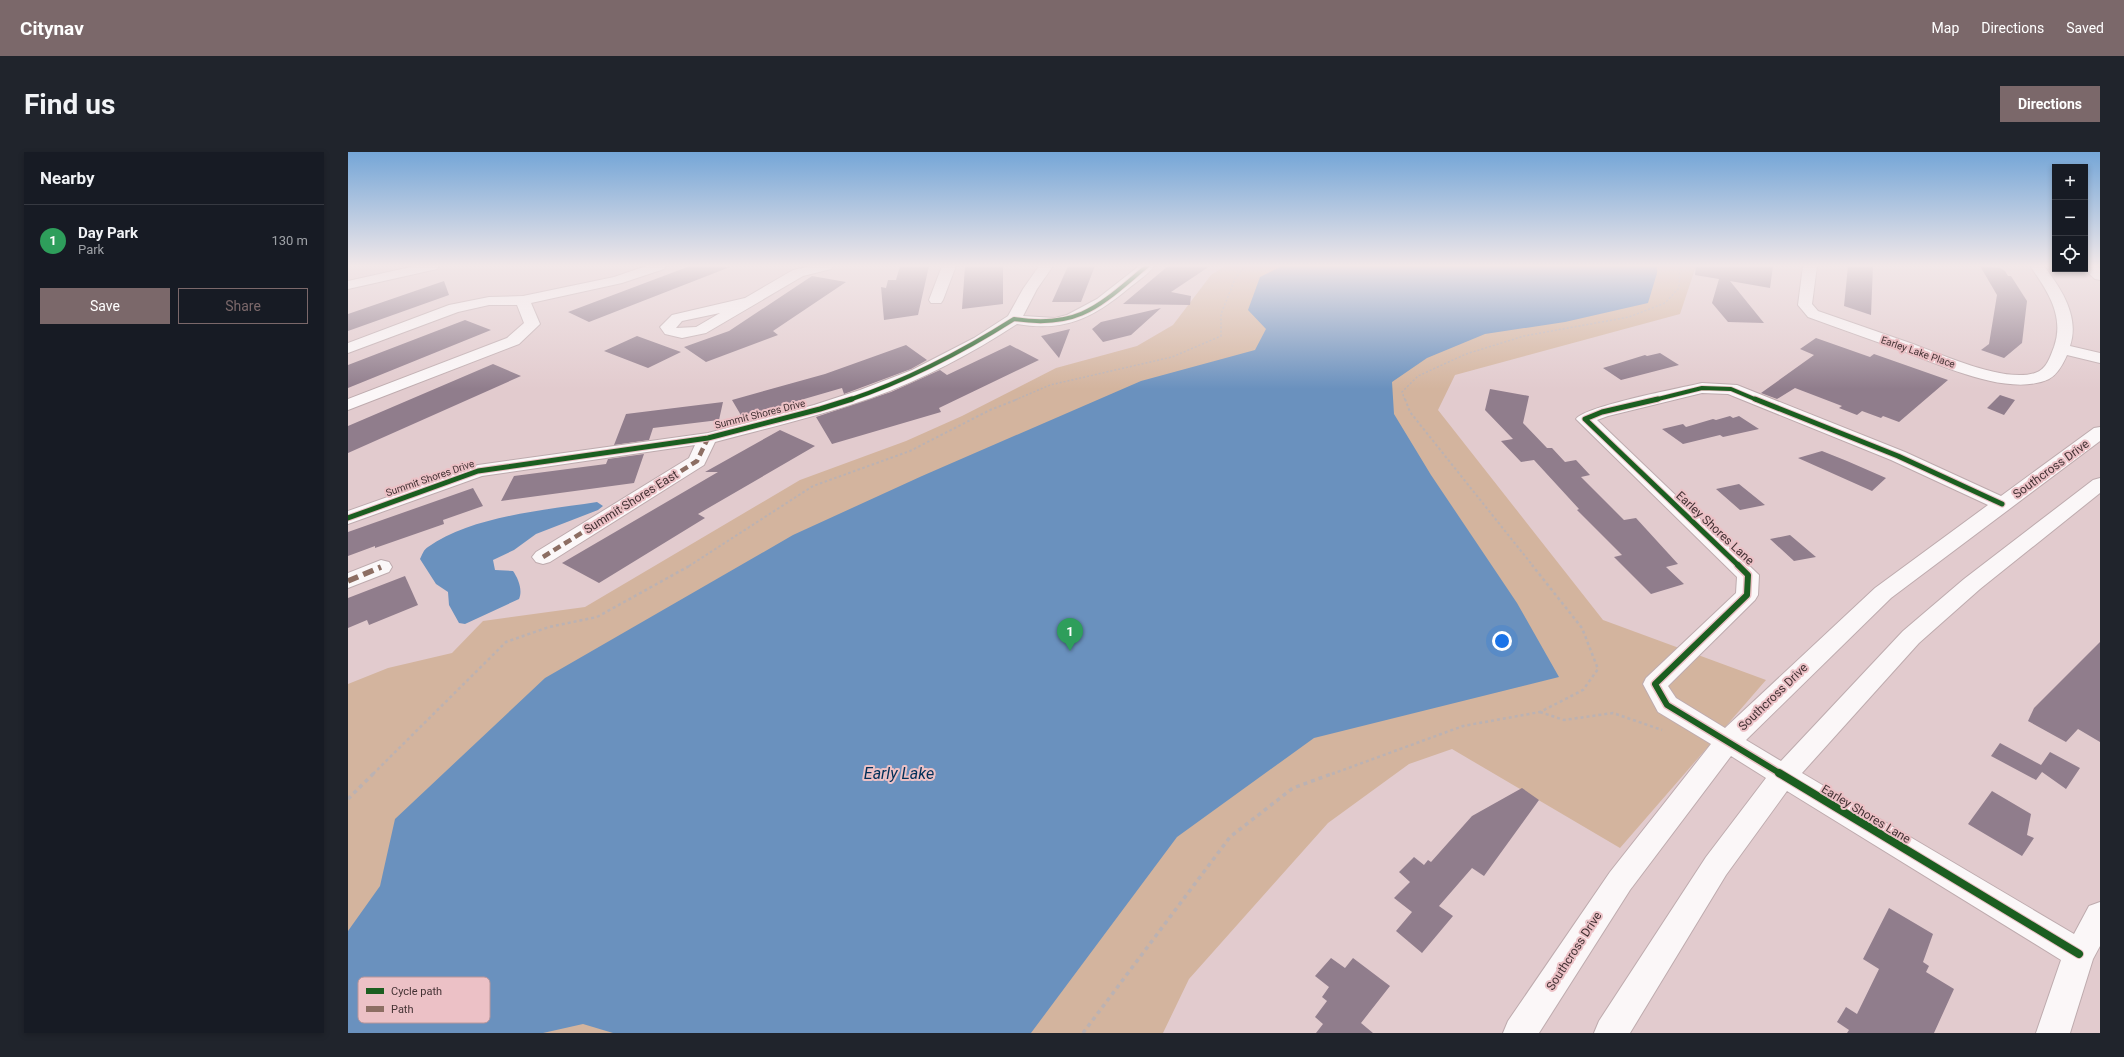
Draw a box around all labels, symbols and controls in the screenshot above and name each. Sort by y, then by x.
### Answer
text: Citynav [20,17,84,40]
text: Map [1932,20,1959,36]
text: Directions [1981,20,2044,36]
text: Saved [2066,20,2104,36]
button: Directions [2000,86,2100,122]
text: Find us [24,88,115,121]
map controls [2052,164,2088,272]
button: + [2052,164,2088,200]
text: Nearby [40,168,95,188]
button: − [2052,200,2088,236]
text: Day Park [78,224,138,242]
text: 1 [49,233,57,248]
text: 130 m [271,233,308,248]
button: locate [2052,236,2088,272]
text: Park [78,242,104,257]
button: Save [40,288,170,324]
button: Share [178,288,308,324]
street label: Earley Lake Place [1879,334,1957,370]
street label: Summit Shores Drive [714,397,806,431]
street label: Southcross Drive [2010,437,2092,501]
street label: Summit Shores Drive [384,458,476,498]
street label: Summit Shores East [581,467,681,537]
street label: Earley Shores Lane [1673,488,1757,568]
pin: 1 [1057,618,1083,651]
your location [1492,631,1512,651]
street label: Southcross Drive [1736,661,1810,733]
water label: Early Lake [864,764,934,783]
street label: Earley Shores Lane [1819,782,1913,846]
street label: Southcross Drive [1543,909,1605,993]
legend [358,977,490,1023]
text: Cycle path [391,985,442,998]
text: Path [391,1003,414,1016]

